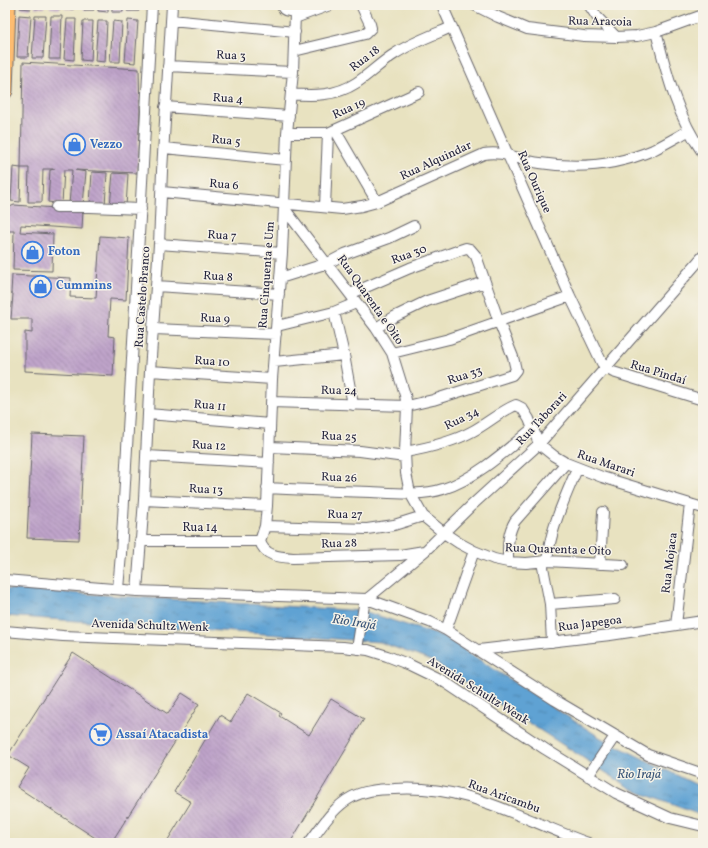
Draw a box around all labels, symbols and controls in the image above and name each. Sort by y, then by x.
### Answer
street label: Rua Aracoia [568,13,632,31]
street label: Rua 18 [347,42,383,76]
street label: Rua 3 [216,47,246,65]
street label: Rua 4 [212,90,244,108]
street label: Rua 19 [330,95,368,123]
shop icon: Vezzo [62,132,88,158]
street label: Rua 5 [211,132,242,151]
place label: Vezzo [90,137,123,153]
street label: Rua Alquindar [398,137,474,185]
street label: Rua Ourique [513,148,555,216]
street label: Rua 6 [209,176,239,194]
street label: Rua Cinquenta e Um [255,220,279,329]
street label: Rua 7 [207,227,237,245]
shop icon: Foton [20,239,46,265]
street label: Rua 30 [389,241,429,269]
place label: Foton [48,244,81,260]
street label: Rua Castelo Branco [131,246,155,348]
street label: Rua Quarenta e Oito [333,252,407,348]
street label: Rua 8 [203,268,233,286]
shop icon: Cummins [28,273,54,299]
place label: Cummins [56,278,112,294]
street label: Rua 9 [200,310,230,328]
street label: Rua 10 [194,353,230,371]
street label: Rua Pindaí [628,357,688,389]
street label: Rua 33 [446,363,484,389]
street label: Rua 24 [321,383,357,399]
street label: Rua Taborari [513,388,571,449]
street label: Rua 11 [193,397,227,415]
street label: Rua 34 [442,404,482,434]
street label: Rua 25 [321,428,357,446]
street label: Rua 12 [191,437,227,455]
street label: Rua Marari [575,447,637,481]
street label: Rua 26 [321,469,357,487]
street label: Rua 13 [189,481,223,499]
street label: Rua 27 [327,507,363,523]
street label: Rua 14 [182,520,218,536]
street label: Rua Mojaca [658,532,682,594]
street label: Rua 28 [321,535,357,553]
street label: Rua Quarenta e Oito [505,540,611,560]
water label: Rio Irajá [331,611,377,635]
street label: Rua Japegoa [557,612,623,636]
street label: Avenida Schultz Wenk [91,616,209,636]
street label: Avenida Schultz Wenk [424,653,532,729]
supermarket icon: Assaí Atacadista [87,722,113,748]
place label: Assaí Atacadista [116,727,209,743]
water label: Rio Irajá [617,766,661,784]
street label: Rua Aricambu [466,777,543,818]

